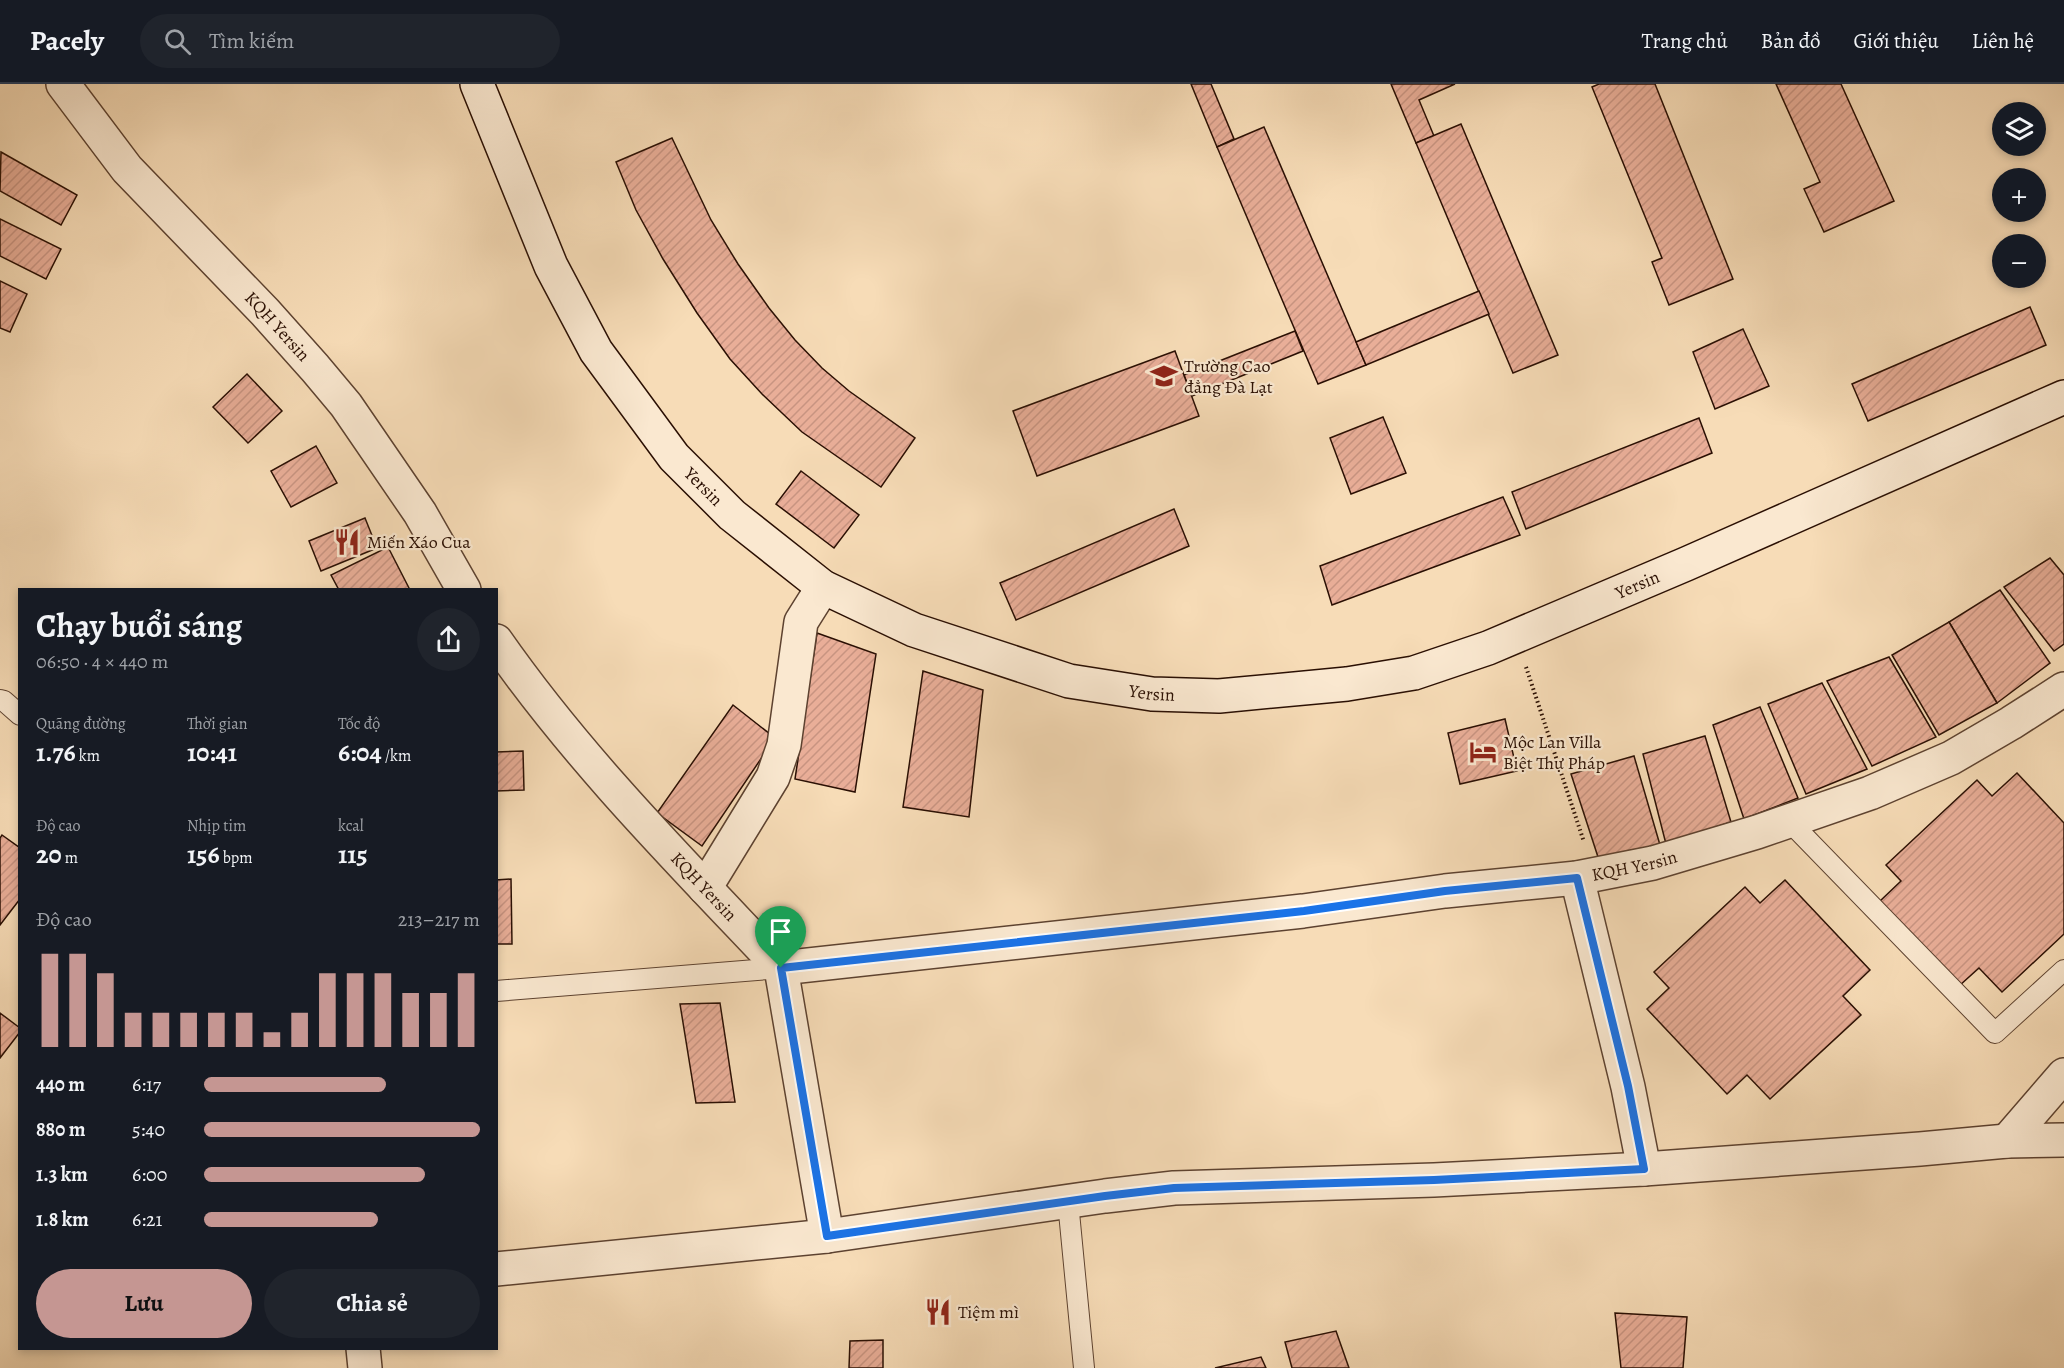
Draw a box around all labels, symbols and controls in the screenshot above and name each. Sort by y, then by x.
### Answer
search box [140,14,560,68]
text: Pacely [30,22,104,60]
icon: search [161,25,194,58]
text: Tìm kiếm [209,26,294,56]
text: Trang chủ [1642,27,1728,55]
text: Bản đồ [1761,27,1820,55]
text: Giới thiệu [1853,27,1939,55]
text: Liên hệ [1972,27,2034,55]
map controls [1992,102,2046,288]
button: layers [1992,102,2046,156]
button: + [1992,168,2046,222]
button: − [1992,234,2046,288]
street label: KQH Yersin [239,286,316,367]
place label: Trường Cao đẳng Đà Lạt [1184,354,1273,399]
school or university icon: Trường Cao đẳng Đà Lạt [1149,361,1179,391]
street label: Yersin [678,461,728,511]
restaurant icon: Miến Xáo Cua [332,527,362,557]
place label: Miến Xáo Cua [367,530,471,554]
street label: Yersin [1611,565,1663,605]
text: Chạy buổi sáng [36,603,242,648]
button: share [417,608,480,671]
text: 06:50 · 4 × 440 m [36,648,168,675]
street label: Yersin [1126,678,1175,707]
text: Quãng đường [36,713,126,735]
text: Thời gian [187,713,248,735]
text: Tốc độ [338,713,380,735]
place label: Mộc Lan Villa Biệt Thự Pháp [1503,730,1605,775]
text: 1.76 [36,735,76,770]
text: 10:41 [187,735,237,770]
text: 6:04 [338,735,382,770]
hotel icon: Mộc Lan Villa Biệt Thự Pháp [1468,737,1498,767]
text: km [76,745,100,767]
text: /km [382,745,411,767]
text: Độ cao [36,815,81,837]
text: Nhịp tim [187,815,246,837]
text: kcal [338,815,364,837]
text: 20 [36,837,62,872]
text: 156 [187,837,220,872]
text: 115 [338,837,368,872]
street label: KQH Yersin [1590,844,1680,887]
text: m [62,847,78,869]
text: bpm [220,847,253,869]
street label: KQH Yersin [665,847,742,926]
text: Độ cao [36,906,92,933]
text: 213–217 m [398,906,480,933]
pin [755,906,806,968]
icon: arrive [764,915,797,948]
text: 440 m [36,1071,85,1098]
text: 6:17 [132,1071,161,1098]
text: 880 m [36,1116,86,1143]
text: 5:40 [132,1116,165,1143]
text: 1.3 km [36,1161,88,1188]
text: 6:00 [132,1161,167,1188]
text: 1.8 km [36,1206,89,1233]
text: 6:21 [132,1206,162,1233]
button: Lưu [36,1269,252,1338]
button: Chia sẻ [264,1269,480,1338]
restaurant icon: Tiệm mì [923,1297,953,1327]
place label: Tiệm mì [958,1300,1019,1324]

